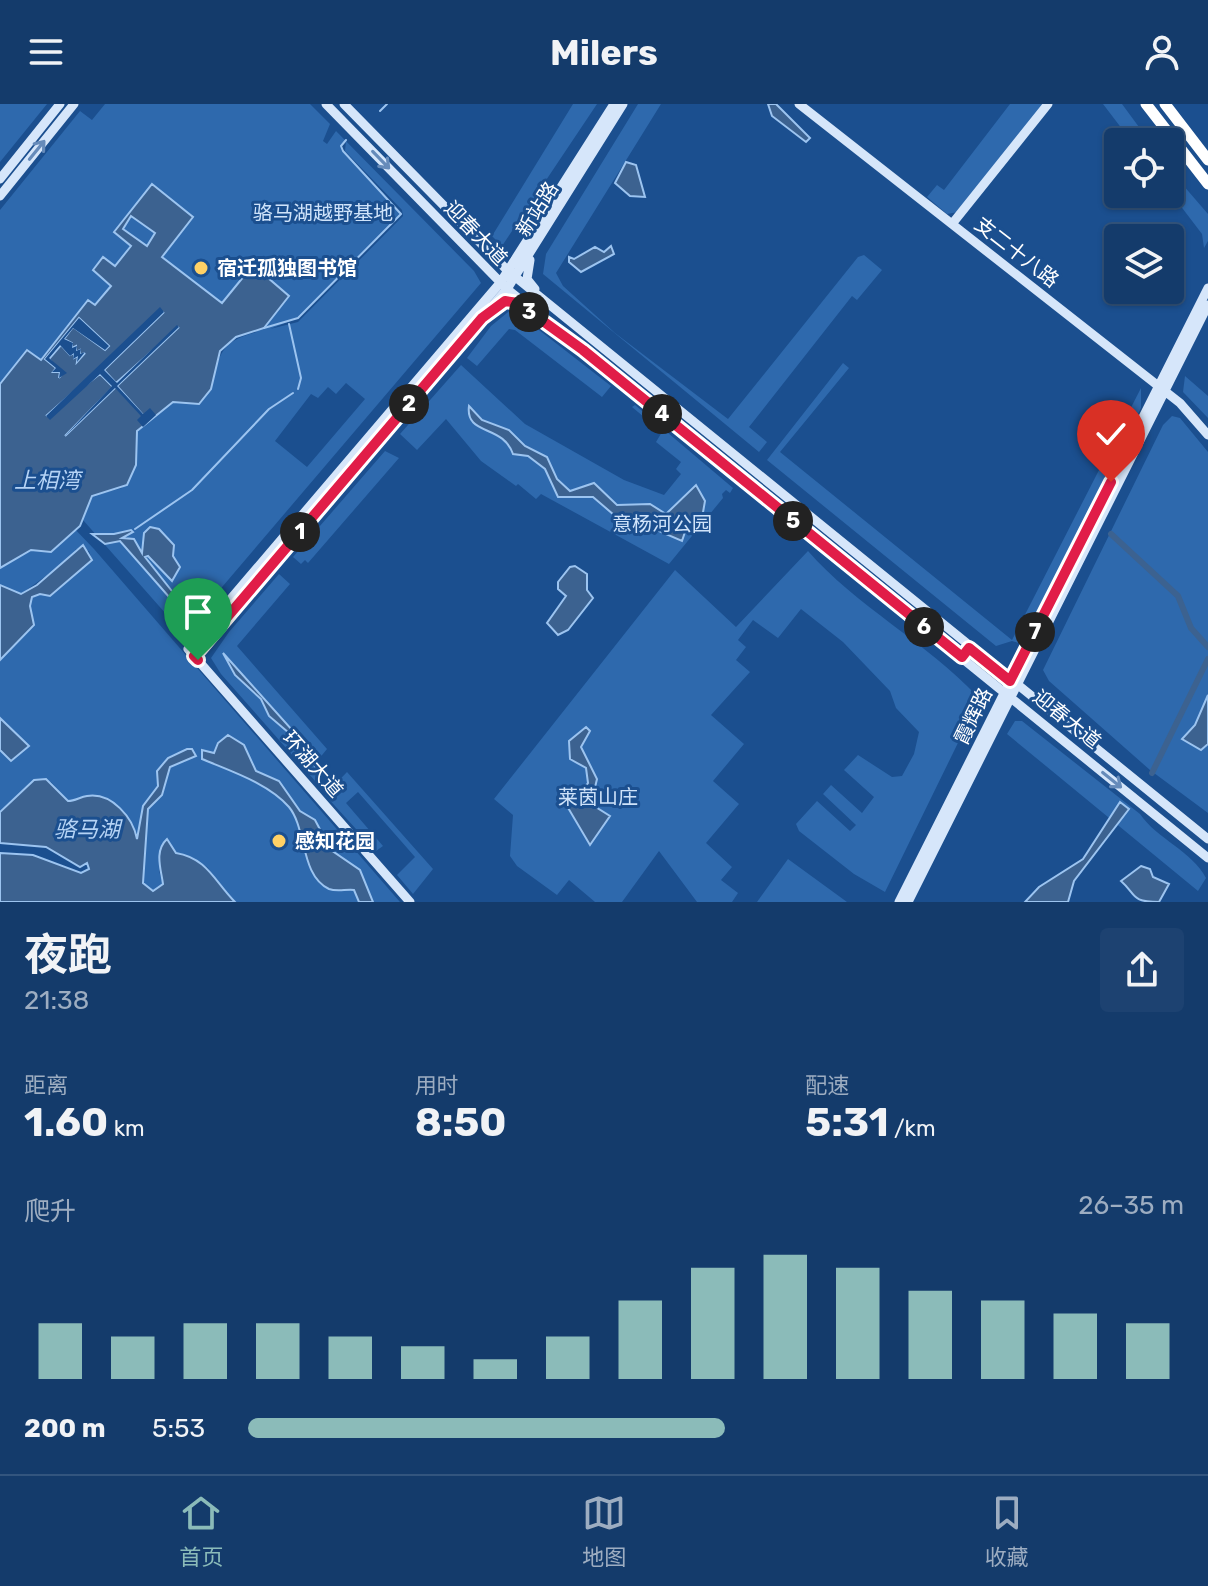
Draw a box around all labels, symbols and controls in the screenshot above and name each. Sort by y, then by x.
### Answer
icon: menu [24,30,68,74]
icon: person [1140,30,1184,74]
text: Milers [550,31,658,74]
map controls [1104,128,1184,304]
button: locate [1104,128,1184,208]
one-way arrow [28,140,46,161]
one-way arrow [371,150,390,170]
street label: 新站路 [511,177,563,241]
street label: 迎春大道 [440,196,512,270]
park label: 骆马湖越野基地 [253,201,393,225]
street label: 支二十八路 [970,212,1064,292]
button: layers [1104,224,1184,304]
place label: 宿迁孤独图书馆 [217,256,357,280]
marker: 宿迁孤独图书馆 [192,259,210,277]
pin: 3 [509,292,549,332]
text: 3 [522,298,536,325]
pin: 2 [389,384,429,424]
text: 2 [402,390,416,417]
pin: 4 [642,394,682,434]
text: 4 [654,400,670,427]
pin [1077,400,1145,482]
icon: check [1089,412,1133,456]
water label: 上相湾 [14,467,84,494]
pin: 5 [773,501,813,541]
text: 5 [786,507,800,534]
pin: 1 [280,512,320,552]
park label: 意杨河公园 [612,512,712,536]
text: 1 [295,518,305,545]
pin [164,578,232,660]
icon: arrive [176,590,220,634]
pin: 6 [904,607,944,647]
pin: 7 [1015,612,1055,652]
text: 6 [917,613,931,640]
text: 7 [1029,618,1041,645]
street label: 霞辉路 [949,684,997,748]
street label: 迎春大道 [1028,685,1106,753]
street label: 环湖大道 [278,726,348,802]
one-way arrow [1101,771,1122,789]
park label: 莱茵山庄 [558,785,638,809]
water label: 骆马湖 [54,816,123,843]
place label: 感知花园 [295,829,375,853]
marker: 感知花园 [270,832,288,850]
button: share [1100,928,1184,1012]
text: 夜跑 [24,929,112,981]
text: 21:38 [24,985,89,1016]
text: 距离 [24,1072,68,1099]
text: 用时 [415,1072,459,1099]
text: 配速 [805,1072,849,1099]
text: 1.60 [24,1099,108,1146]
text: 8:50 [415,1099,506,1146]
text: 5:31 [805,1099,889,1146]
text: km [108,1115,145,1142]
text: /km [889,1115,935,1142]
text: 26–35 m [1078,1190,1184,1221]
text: 爬升 [24,1196,76,1227]
text: 200 m [24,1413,106,1444]
text: 5:53 [152,1413,205,1444]
tab: 首页 [179,1491,223,1571]
tab: 地图 [582,1491,626,1571]
tab: 收藏 [985,1491,1029,1571]

